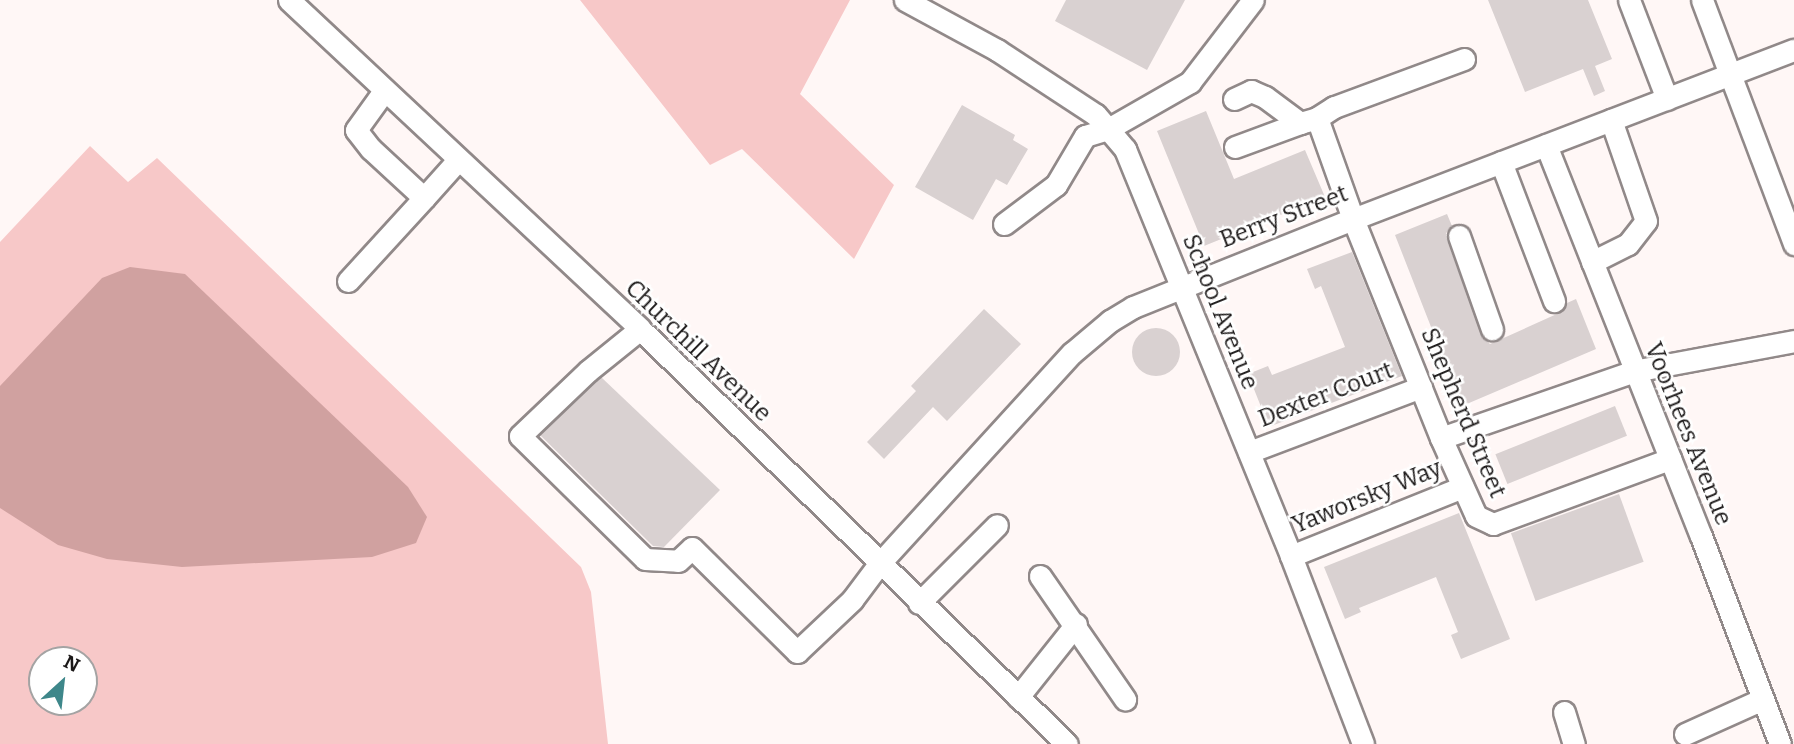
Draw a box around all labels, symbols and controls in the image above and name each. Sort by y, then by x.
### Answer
street label: Berry Street [1216,179,1352,255]
street label: School Avenue [1176,230,1264,394]
street label: Churchill Avenue [619,274,777,428]
street label: Shepherd Street [1414,324,1512,502]
street label: Voorhees Avenue [1638,338,1738,530]
street label: Dexter Court [1255,356,1397,434]
street label: Yaworsky Way [1288,454,1446,540]
north arrow [28,646,98,716]
text: N [60,650,84,677]

